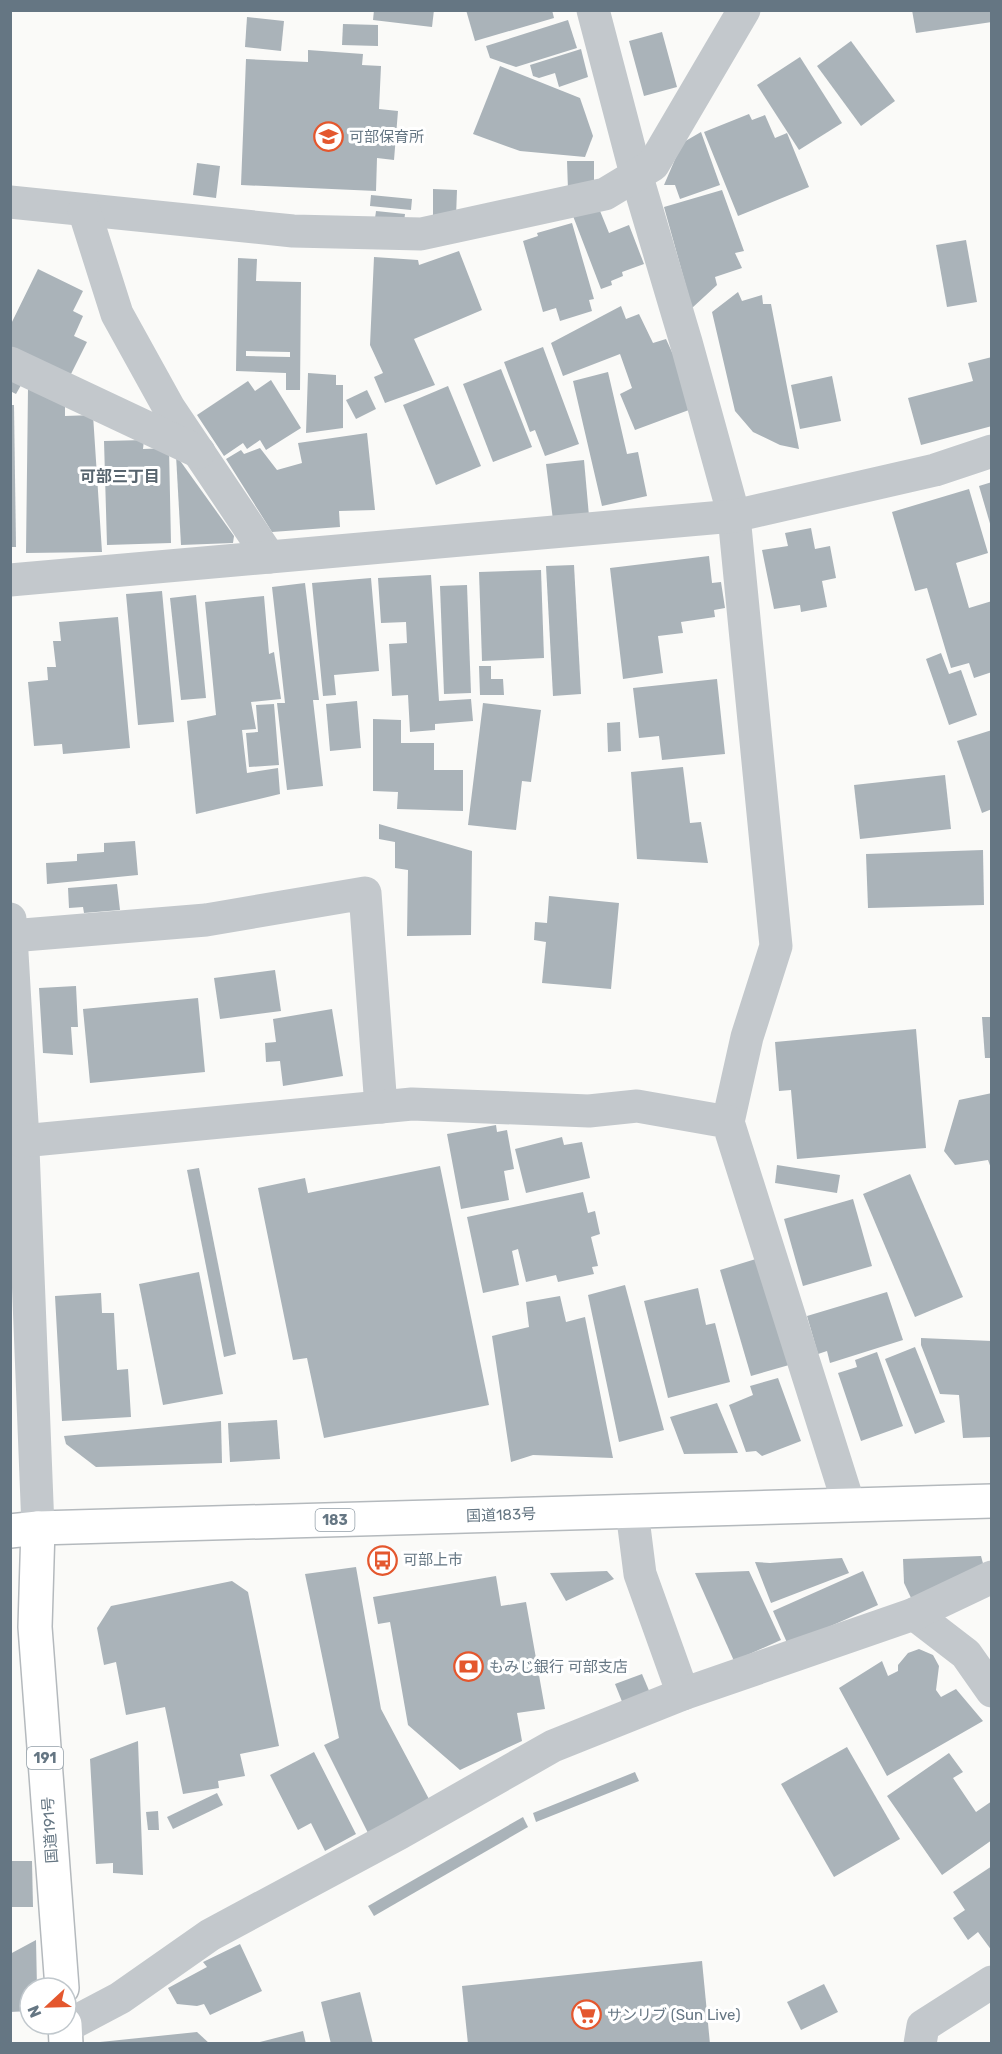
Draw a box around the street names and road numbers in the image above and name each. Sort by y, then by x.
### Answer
street label: 国道183号 [466,1505,536,1525]
road number: 183 [316,1509,354,1531]
road number: 191 [27,1747,63,1769]
street label: 国道191号 [39,1796,61,1864]

